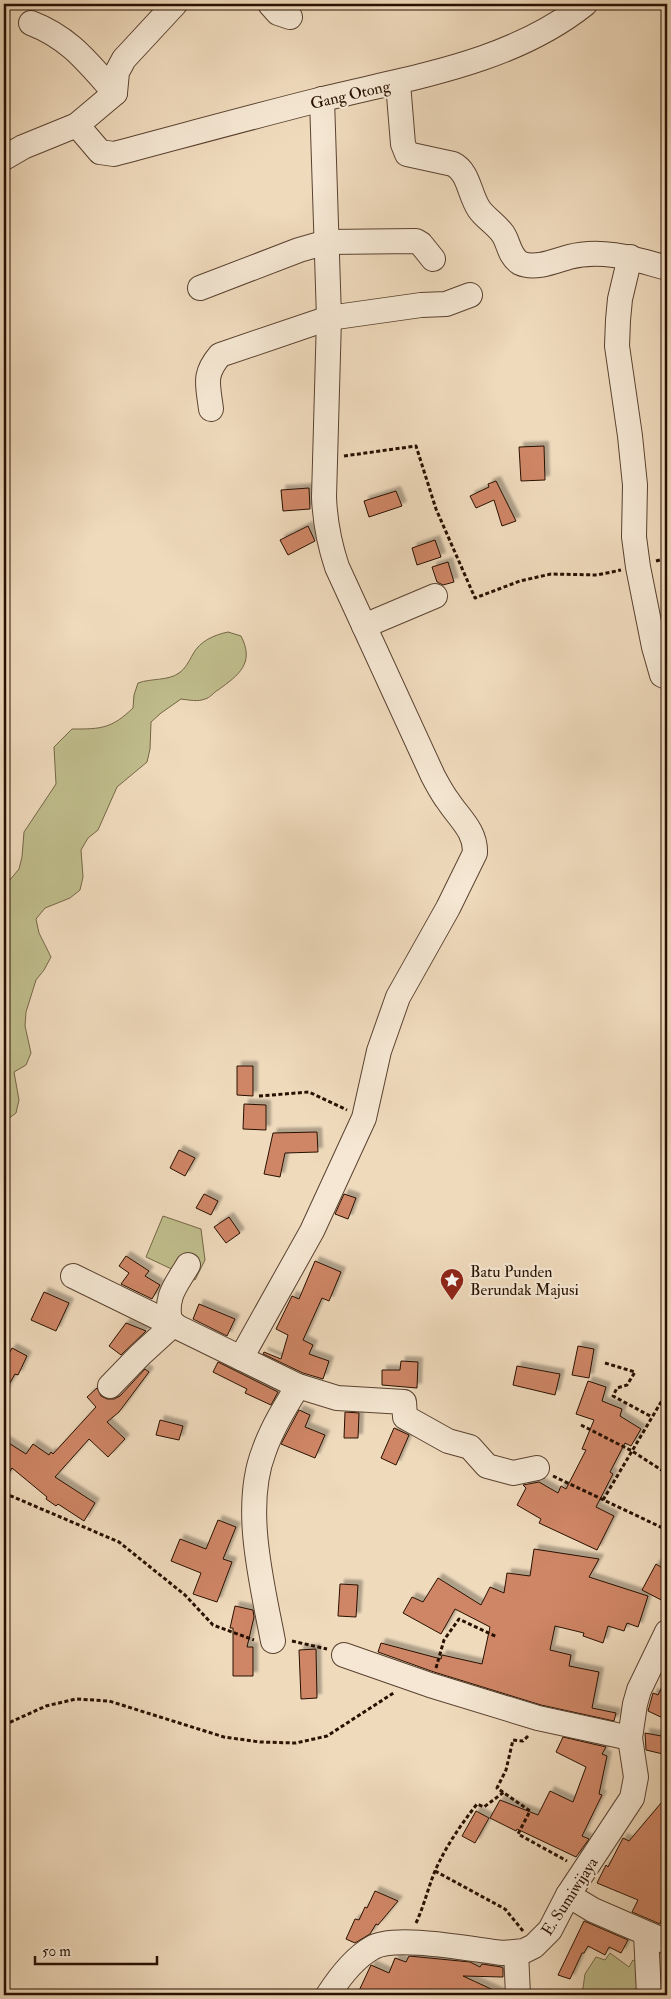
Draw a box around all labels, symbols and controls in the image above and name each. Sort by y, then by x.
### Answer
street label: Gang Otong [308,76,393,114]
place label: Batu Punden Berundak Majusi [470,1262,579,1300]
place icon: Batu Punden Berundak Majusi [439,1267,465,1301]
street label: E. Sumiwijaya [537,1853,603,1939]
scale bar [35,1934,158,1966]
text: 50 m [42,1942,71,1961]

